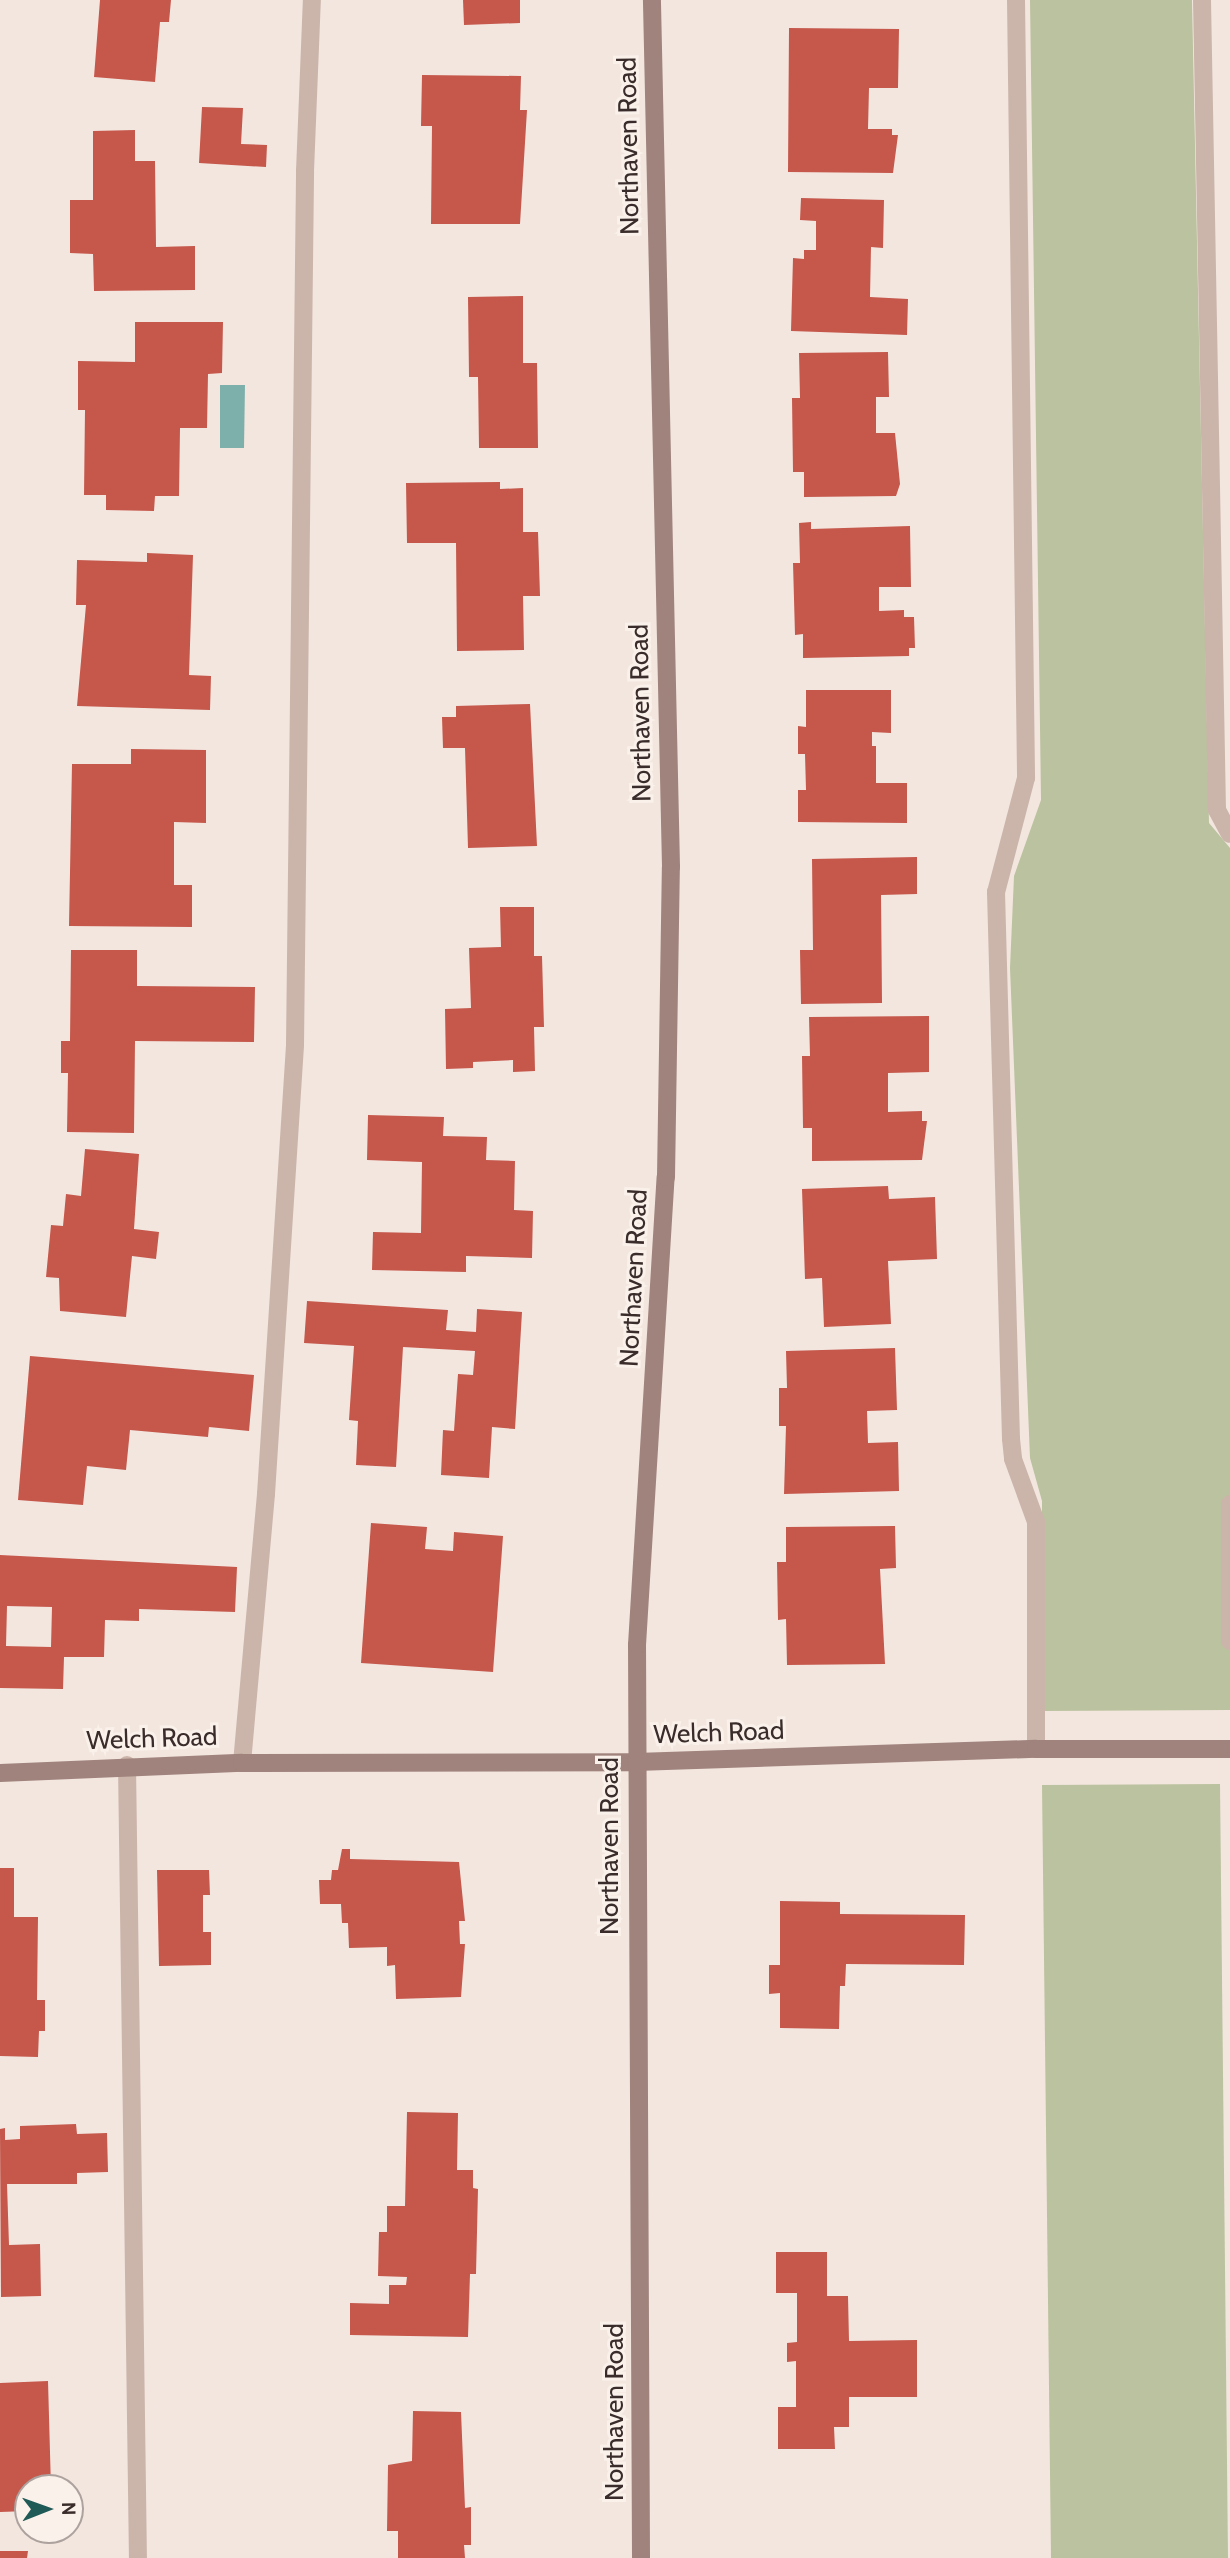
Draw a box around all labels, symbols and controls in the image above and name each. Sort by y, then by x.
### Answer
street label: Northaven Road [612,57,646,235]
street label: Northaven Road [624,624,658,802]
street label: Northaven Road [614,1188,654,1368]
street label: Welch Road [653,1715,785,1751]
street label: Welch Road [86,1721,218,1757]
street label: Northaven Road [594,1757,626,1935]
street label: Northaven Road [599,2323,631,2501]
north arrow [14,2474,84,2544]
text: N [57,2502,80,2516]

